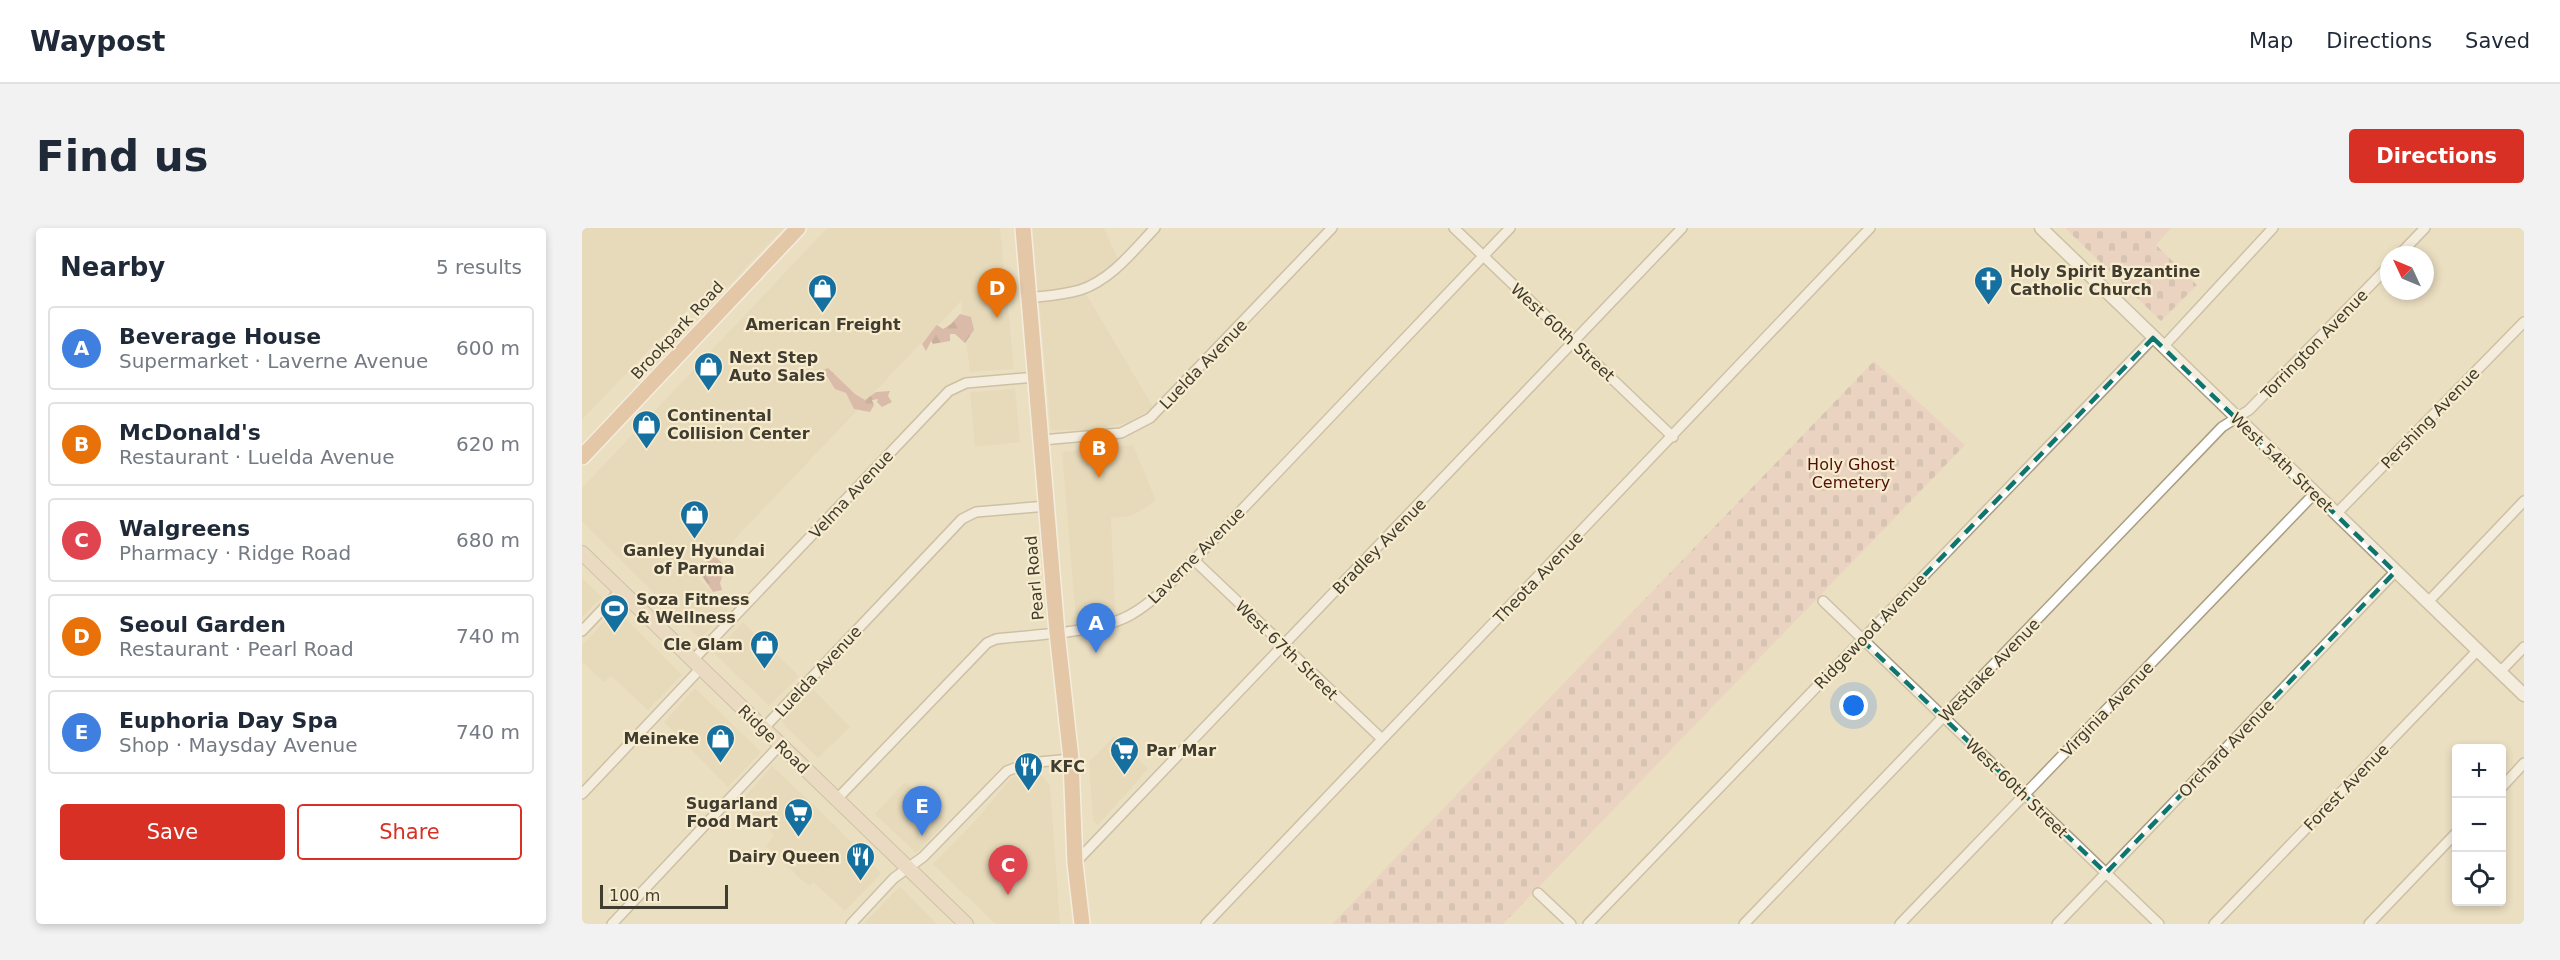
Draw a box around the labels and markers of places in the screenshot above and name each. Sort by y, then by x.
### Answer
place label: Holy Spirit Byzantine Catholic Church [2010,262,2201,299]
church icon: Holy Spirit Byzantine Catholic Church [1973,264,2005,306]
pin: D [978,268,1016,318]
shop icon: American Freight [807,272,839,314]
place label: American Freight [745,315,901,334]
place label: Next Step Auto Sales [729,348,825,385]
shop icon: Next Step Auto Sales [692,350,724,392]
place label: Continental Collision Center [667,406,810,443]
shop icon: Continental Collision Center [630,408,662,450]
pin: B [1080,428,1118,478]
shop icon: Ganley Hyundai of Parma [678,498,710,540]
place label: Ganley Hyundai of Parma [623,541,765,578]
place label: Soza Fitness & Wellness [636,590,750,627]
sports icon: Soza Fitness & Wellness [599,592,631,634]
pin: A [1076,604,1116,653]
shop icon: Cle Glam [748,628,780,670]
place label: Cle Glam [663,635,743,654]
shop icon: Meineke [704,722,736,764]
place label: Meineke [623,729,699,748]
supermarket icon: Par Mar [1109,734,1141,776]
place label: Par Mar [1146,741,1216,760]
restaurant icon: KFC [1013,750,1045,792]
place label: KFC [1050,757,1085,776]
pin: E [902,786,942,836]
place label: Sugarland Food Mart [686,794,778,831]
supermarket icon: Sugarland Food Mart [783,796,815,838]
restaurant icon: Dairy Queen [845,840,877,882]
pin: C [988,846,1028,895]
place label: Dairy Queen [728,847,840,866]

